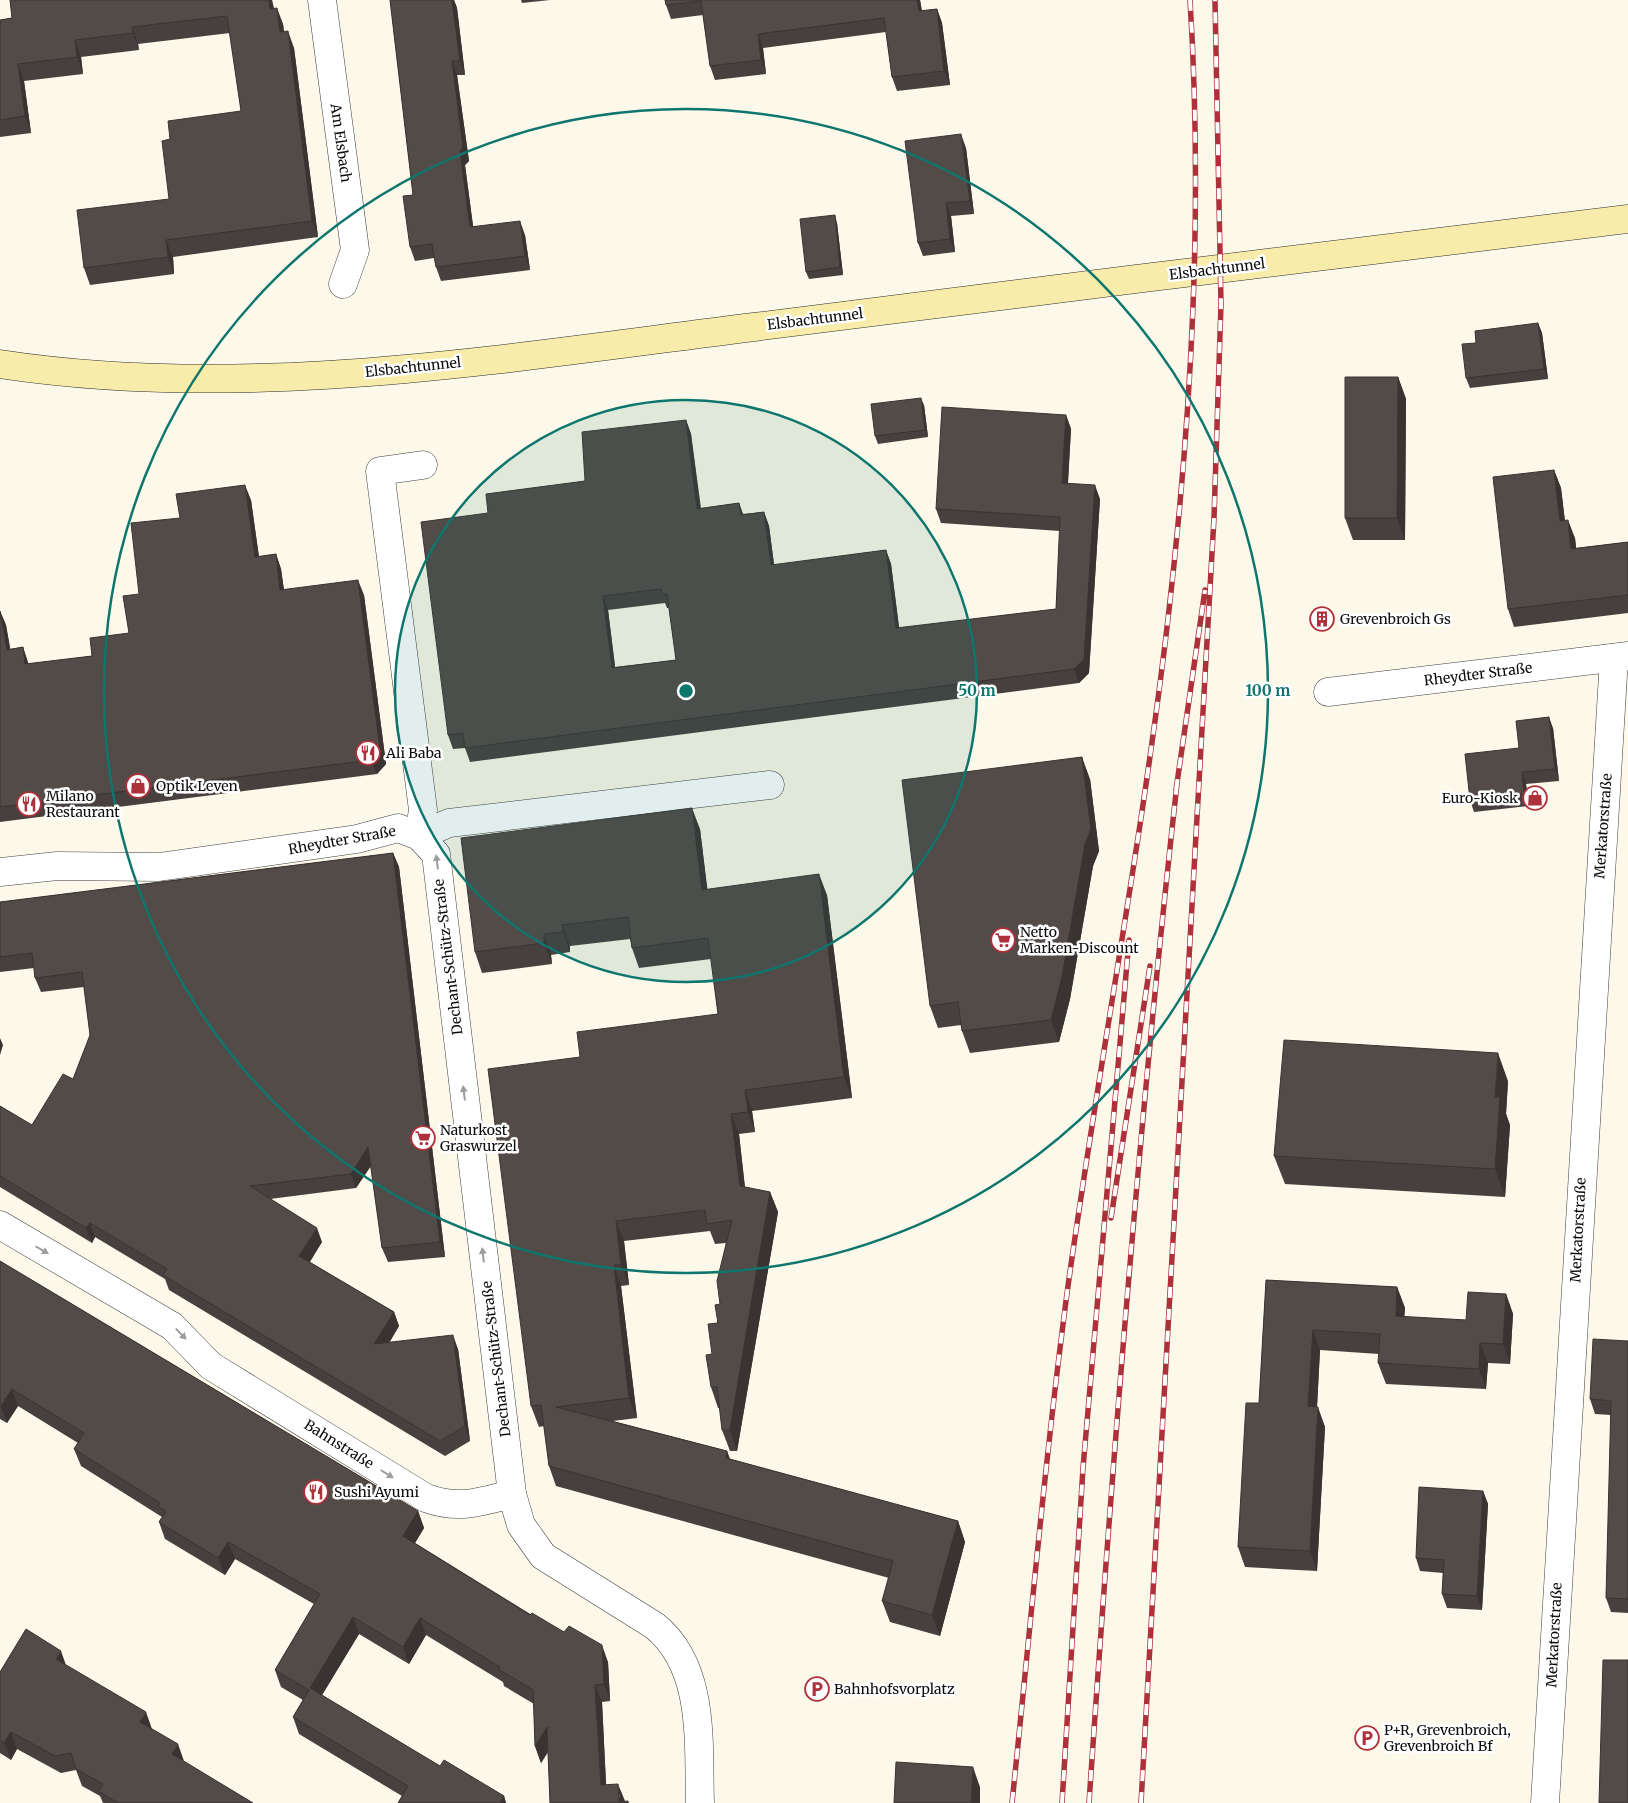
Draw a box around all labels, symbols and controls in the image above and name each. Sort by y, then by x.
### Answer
street label: Am Elsbach [326,101,355,184]
street label: Elsbachtunnel [1168,254,1267,284]
street label: Elsbachtunnel [766,304,865,334]
street label: Elsbachtunnel [364,353,463,381]
building icon: Grevenbroich Gs [1309,606,1335,632]
place label: Grevenbroich Gs [1340,610,1451,628]
street label: Rheydter Straße [1423,658,1533,690]
text: 50 m [958,681,996,700]
text: 100 m [1246,681,1290,700]
centre of rings [677,682,695,700]
restaurant icon: Ali Baba [355,740,381,766]
place label: Ali Baba [385,744,442,762]
shop icon: Optik Leven [125,773,151,799]
street label: Merkatorstraße [1590,773,1616,879]
place label: Optik Leven [156,777,238,795]
shop icon: Euro-Kiosk [1522,785,1548,811]
place label: Milano Restaurant [46,787,120,821]
place label: Euro-Kiosk [1442,789,1518,807]
restaurant icon: Milano Restaurant [16,791,42,817]
street label: Rheydter Straße [287,822,397,858]
one-way arrow [433,854,441,870]
street label: Dechant-Schütz-Straße [430,878,466,1036]
place label: Netto Marken-Discount [1020,923,1139,957]
supermarket icon: Netto Marken-Discount [990,927,1016,953]
one-way arrow [460,1085,468,1101]
place label: Naturkost Graswurzel [440,1121,517,1155]
supermarket icon: Naturkost Graswurzel [410,1125,436,1151]
street label: Merkatorstraße [1566,1177,1590,1283]
one-way arrow [35,1246,50,1254]
one-way arrow [479,1246,487,1262]
street label: Dechant-Schütz-Straße [478,1280,514,1438]
one-way arrow [174,1328,186,1340]
street label: Bahnstraße [301,1416,377,1472]
one-way arrow [380,1469,393,1478]
restaurant icon: Sushi Ayumi [303,1479,329,1505]
place label: Sushi Ayumi [334,1483,419,1501]
street label: Merkatorstraße [1542,1582,1566,1688]
parking icon: Bahnhofsvorplatz [804,1676,830,1702]
place label: Bahnhofsvorplatz [834,1680,955,1698]
place label: P+R, Grevenbroich, Grevenbroich Bf [1384,1721,1511,1755]
parking icon: P+R, Grevenbroich, Grevenbroich Bf [1354,1725,1380,1751]

